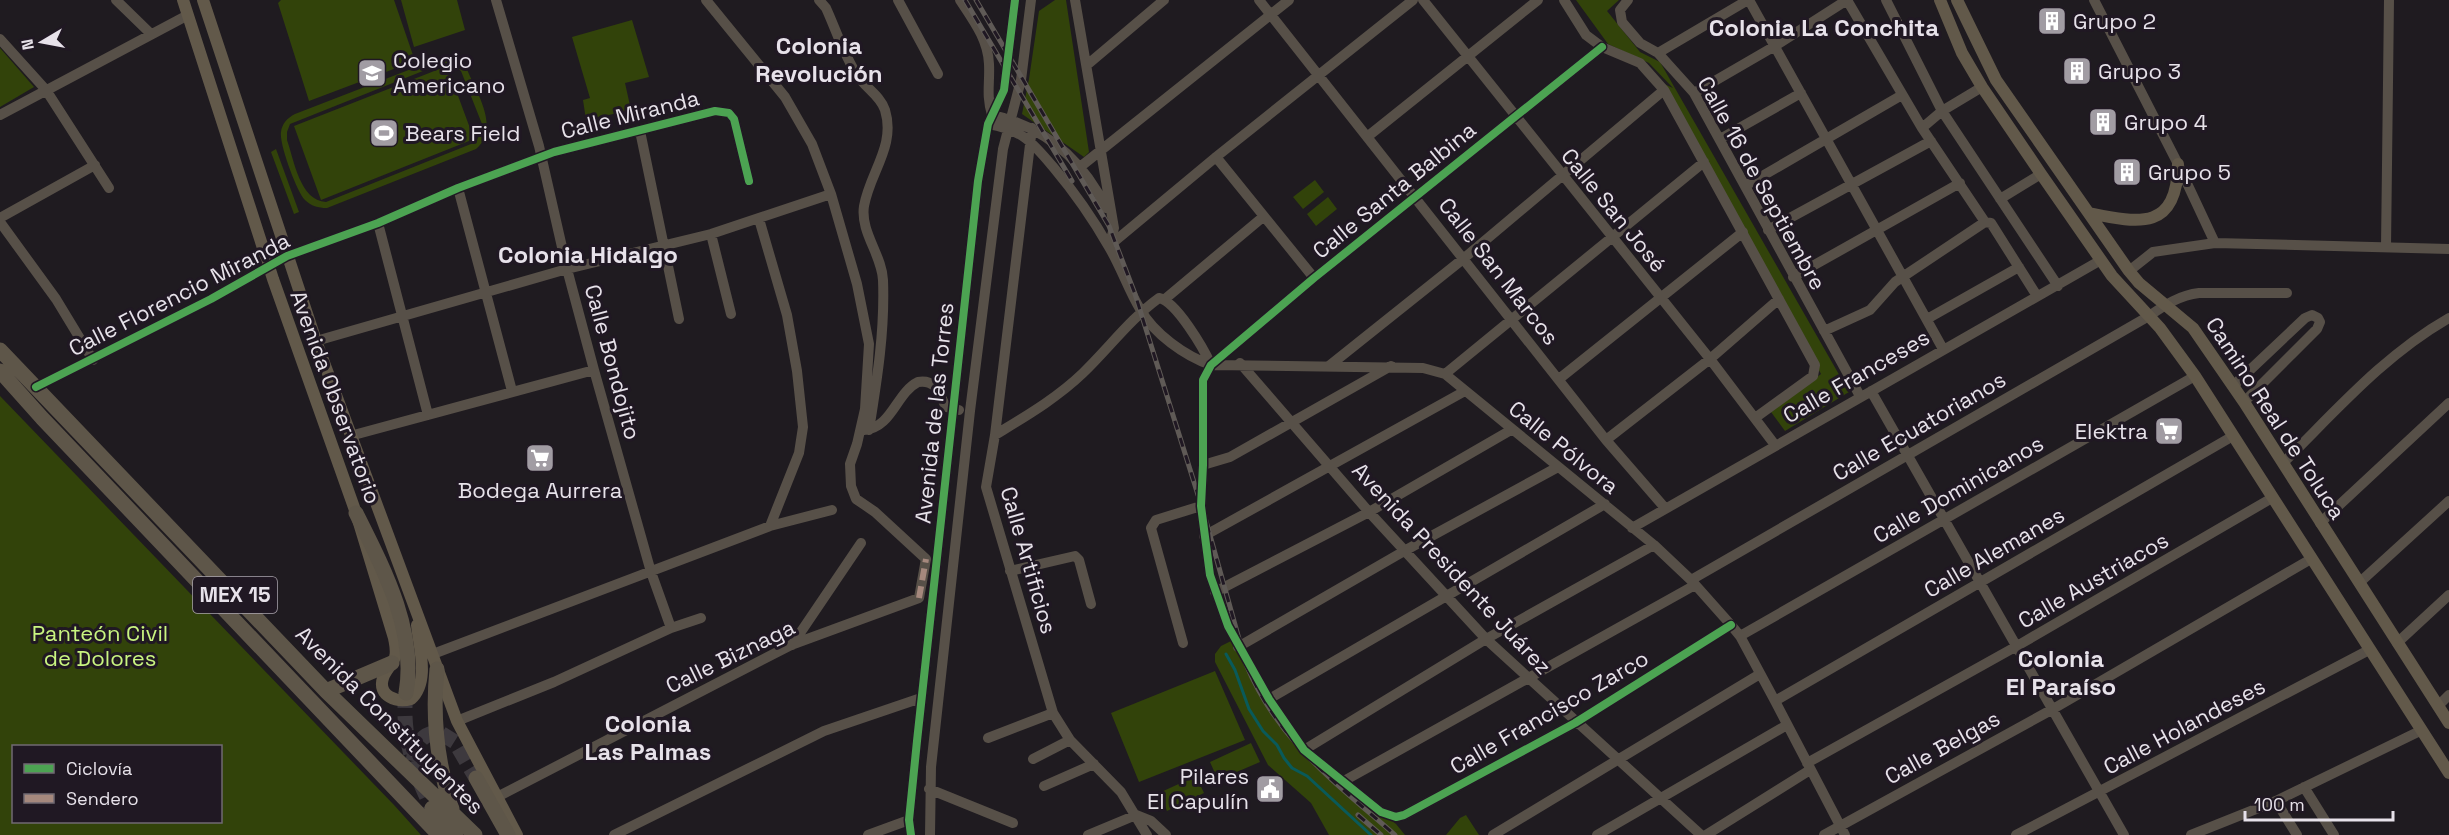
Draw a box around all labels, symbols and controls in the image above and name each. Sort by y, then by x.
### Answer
building icon: Grupo 2 [2036,5,2068,37]
place label: Grupo 2 [2073,7,2156,35]
north arrow [12,12,72,72]
district label: Colonia La Conchita [1709,12,1939,43]
district label: Colonia Revolución [755,30,883,89]
text: N [16,37,39,52]
place label: Colegio Americano [393,46,505,99]
building icon: Grupo 3 [2061,55,2093,87]
school or university icon: Colegio Americano [356,57,388,89]
place label: Grupo 3 [2098,57,2181,85]
street label: Calle 16 de Septiembre [1692,71,1832,295]
street label: Calle Miranda [558,83,702,145]
building icon: Grupo 4 [2087,106,2119,138]
place label: Grupo 4 [2124,108,2208,136]
street label: Calle Santa Balbina [1307,115,1482,264]
sports icon: Bears Field [368,117,400,149]
place label: Bears Field [405,119,520,147]
street label: Calle San José [1555,142,1673,278]
building icon: Grupo 5 [2111,156,2143,188]
place label: Grupo 5 [2148,158,2231,186]
street label: Calle San Marcos [1433,192,1565,350]
street label: Calle Florencio Miranda [64,226,295,362]
district label: Colonia Hidalgo [498,239,678,270]
street label: Calle Bondojito [579,281,647,443]
street label: Avenida Observatorio [284,286,388,508]
street label: Avenida de las Torres [908,301,960,525]
street label: Camino Real de Toluca [2200,312,2352,525]
street label: Calle Franceses [1778,323,1934,429]
street label: Calle Ecuatorianos [1827,365,2011,487]
street label: Calle Pólvora [1503,394,1625,500]
supermarket icon: Elektra [2153,415,2185,447]
place label: Elektra [2075,417,2148,445]
street label: Calle Dominicanos [1868,429,2048,549]
supermarket icon: Bodega Aurrera [524,442,556,474]
street label: Avenida Presidente Juárez [1346,456,1558,680]
place label: Bodega Aurrera [458,476,623,504]
street label: Calle Artificios [995,483,1063,637]
street label: Calle Alemanes [1919,500,2069,604]
street label: Calle Austriacos [2013,526,2173,634]
road number: MEX 15 [193,577,277,613]
street label: Calle Biznaga [661,613,799,699]
park label: Panteón Civil de Dolores [32,619,168,672]
street label: Avenida Constituyentes [290,620,490,820]
district label: Colonia El Paraíso [2006,643,2116,702]
street label: Calle Francisco Zarco [1445,644,1653,780]
street label: Calle Holandeses [2098,672,2270,780]
street label: Calle Belgas [1879,704,2005,790]
district label: Colonia Las Palmas [585,708,711,767]
legend [12,745,222,823]
text: Ciclovía [66,757,132,780]
place label: Pilares El Capulín [1147,762,1249,815]
public building icon: Pilares El Capulín [1254,773,1286,805]
scale bar [2245,784,2394,822]
text: Sendero [66,787,139,810]
text: 100 m [2254,793,2305,816]

